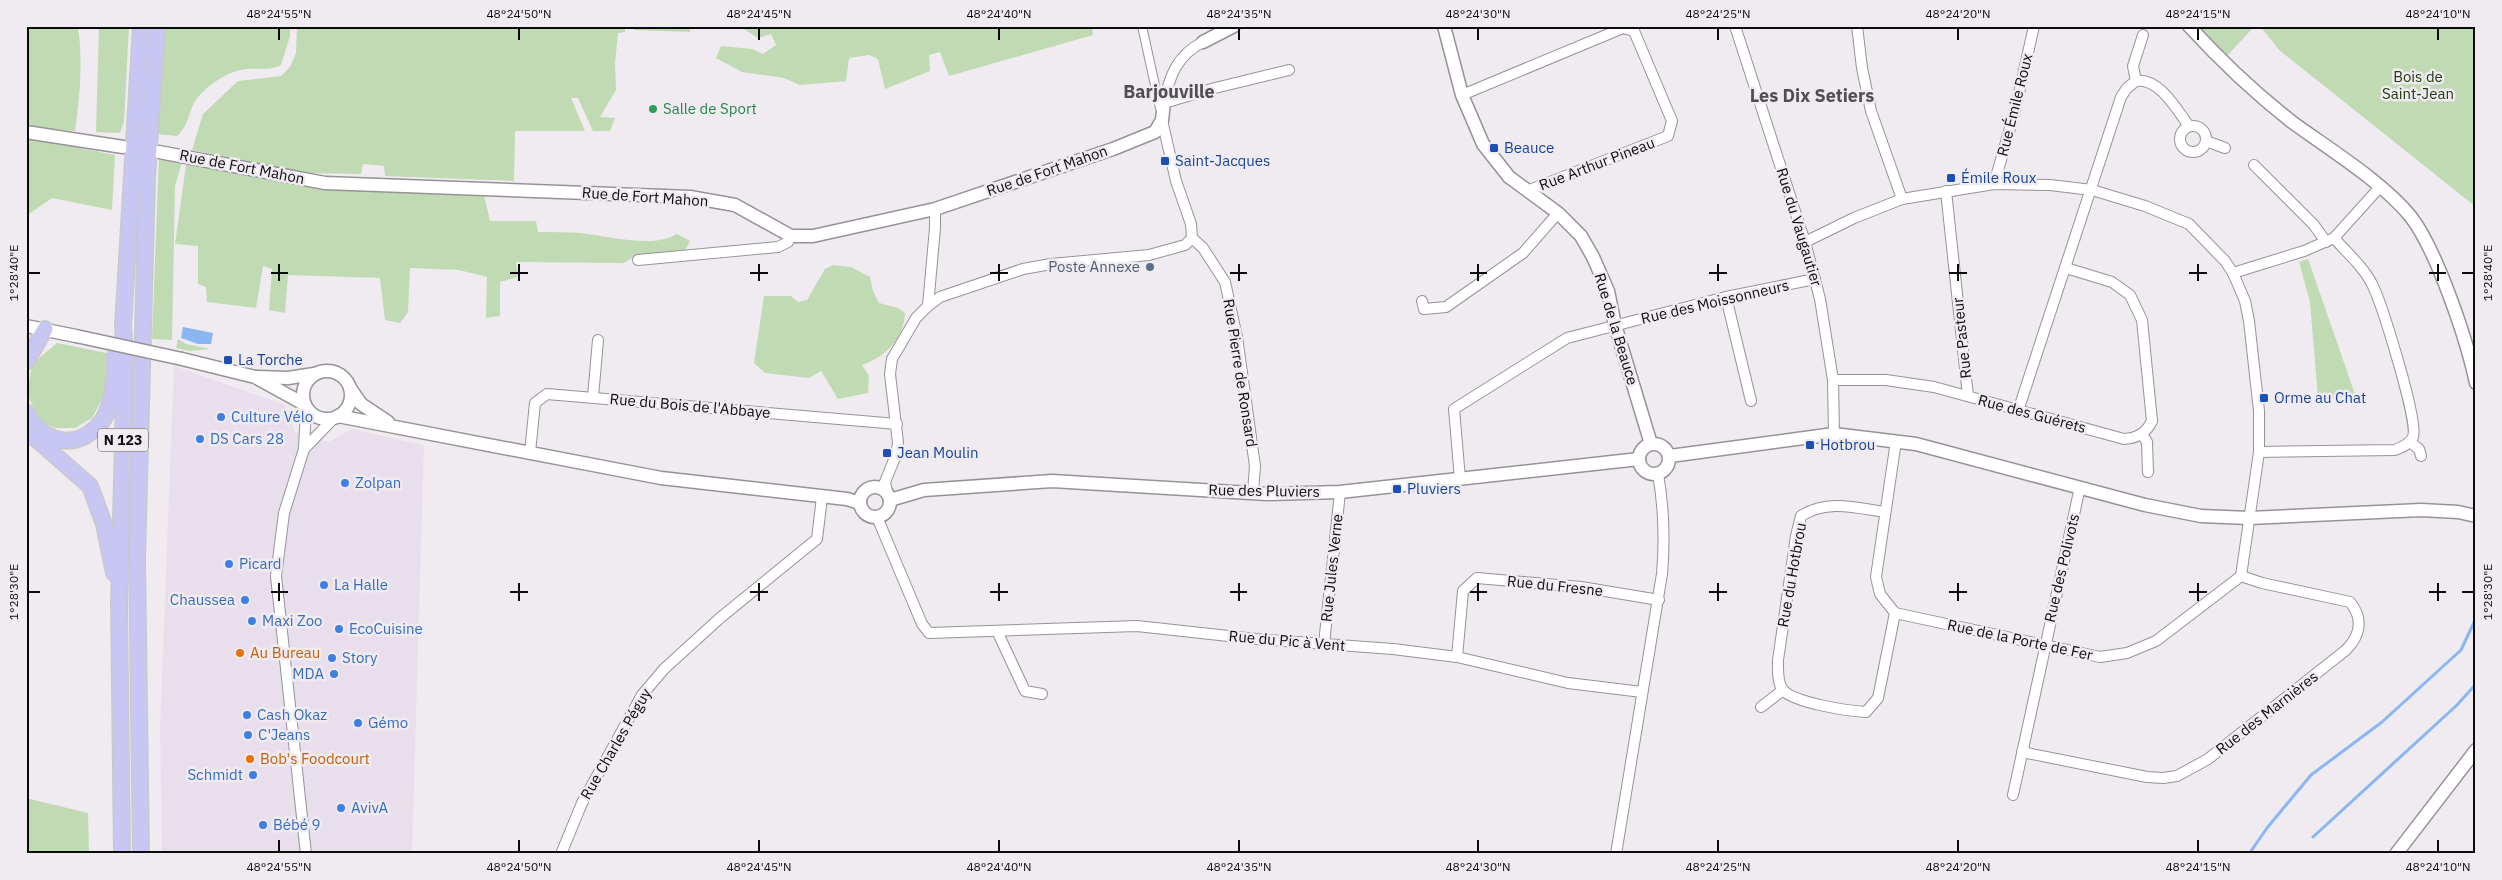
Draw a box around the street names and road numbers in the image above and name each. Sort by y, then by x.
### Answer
street label: Rue Émile Roux [1993,51,2037,158]
street label: Rue Arthur Pineau [1536,133,1657,194]
street label: Rue de Fort Mahon [984,141,1110,200]
street label: Rue de Fort Mahon [178,145,306,188]
street label: Rue du Vaugautier [1772,165,1827,289]
street label: Rue de Fort Mahon [581,183,709,210]
street label: Rue de la Beauce [1590,270,1643,387]
street label: Rue des Moissonneurs [1639,275,1791,328]
street label: Rue Pasteur [1948,296,1975,380]
street label: Rue Pierre de Ronsard [1219,297,1262,448]
street label: Rue du Bois de l'Abbaye [609,389,771,422]
street label: Rue des Guérets [1976,390,2088,437]
road number: N 123 [98,428,148,452]
street label: Rue des Pluviers [1208,480,1320,501]
street label: Rue des Polivots [2040,512,2083,624]
street label: Rue Jules Verne [1316,513,1347,623]
street label: Rue du Hotbrou [1773,521,1810,629]
street label: Rue du Fresne [1506,571,1604,600]
street label: Rue de la Porte de Fer [1946,615,2095,664]
street label: Rue du Pic à Vent [1228,626,1346,655]
street label: Rue des Marnières [2212,667,2322,759]
street label: Rue Charles Péguy [576,684,655,803]

